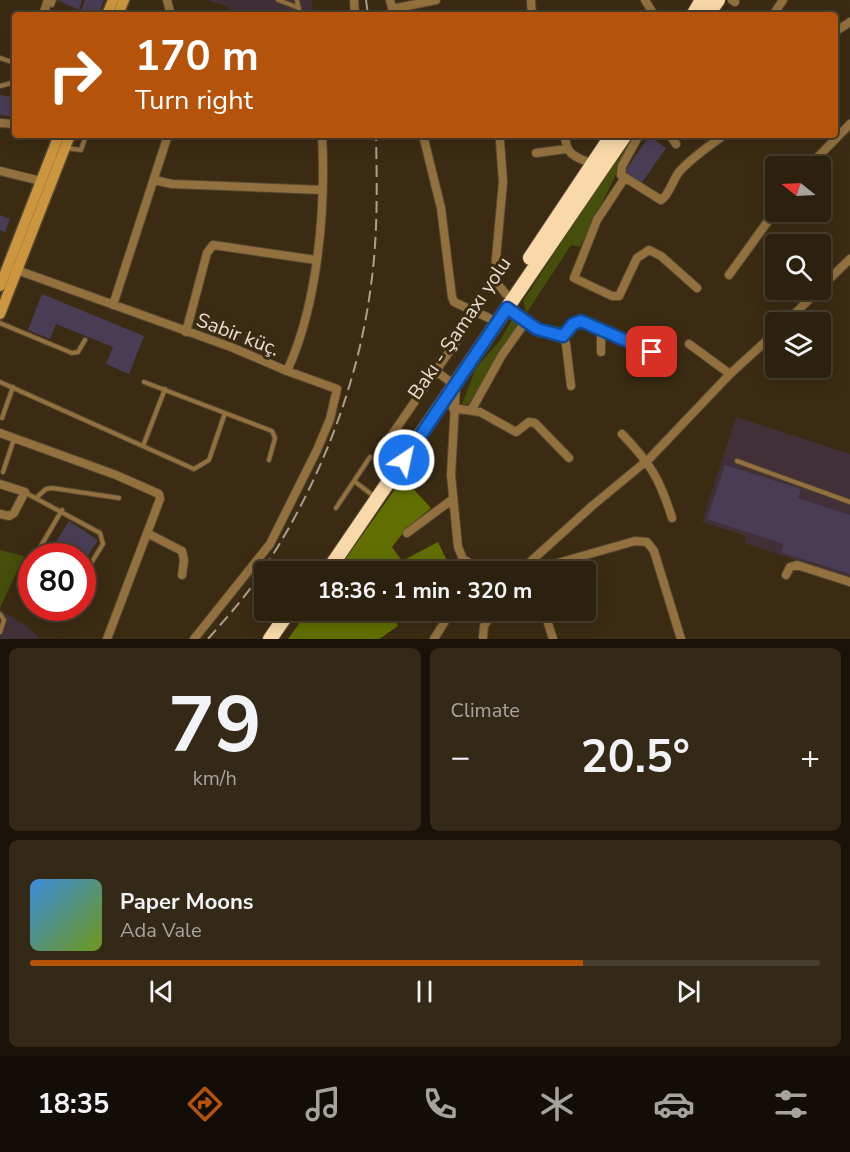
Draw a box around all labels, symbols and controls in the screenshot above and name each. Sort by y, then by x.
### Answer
text: 170 m [135,28,259,85]
icon: right [36,36,114,114]
text: Turn right [135,82,253,119]
north arrow [765,156,831,222]
map controls [765,156,831,378]
button: search [765,234,831,300]
street label: Bakı - Şamaxı yolu [402,252,517,405]
street label: Sabir küç. [192,306,283,363]
button: layers [765,312,831,378]
pin [626,326,677,377]
icon: arrive [635,335,668,368]
position arrow [372,428,436,492]
speed limit sign: 80 [18,543,96,621]
text: 18:36 · 1 min · 320 m [318,576,532,606]
text: 79 [168,672,262,779]
text: Climate [451,697,520,724]
text: 20.5° [581,727,690,788]
text: − [451,735,470,780]
text: + [800,735,820,780]
text: km/h [193,765,237,792]
text: Paper Moons [120,887,254,917]
text: Ada Vale [120,917,202,944]
icon: previous [145,975,178,1008]
icon: pause [408,975,441,1008]
icon: next [672,975,705,1008]
icon: directions [184,1083,226,1125]
icon: music [302,1083,344,1125]
icon: phone [419,1083,461,1125]
icon: climate [536,1083,578,1125]
icon: car [653,1083,695,1125]
icon: filters [770,1083,812,1125]
text: 18:35 [38,1086,109,1123]

